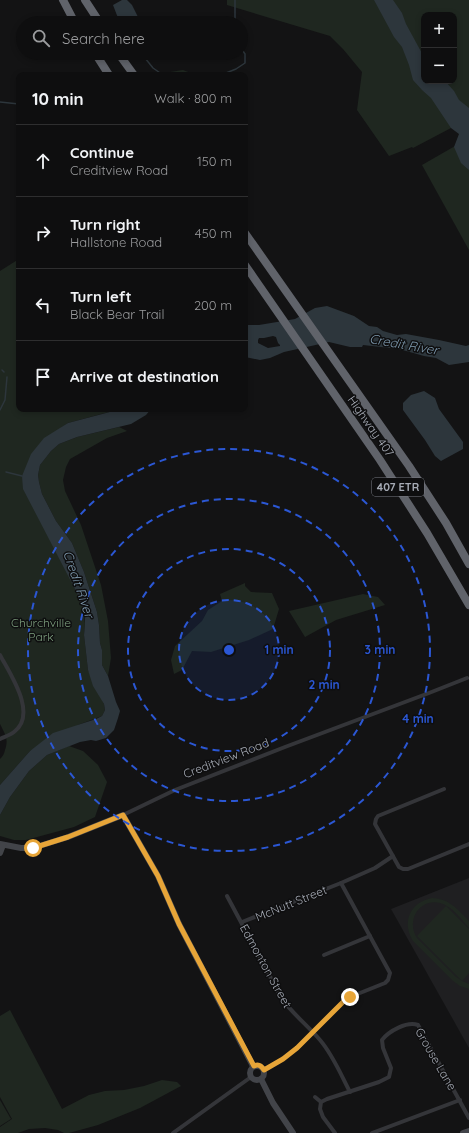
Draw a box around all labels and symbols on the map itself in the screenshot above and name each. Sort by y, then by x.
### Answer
water label: Credit River [368,330,442,358]
street label: Highway 407 [345,393,397,459]
road number: 407 ETR [372,478,424,496]
water label: Credit River [60,548,99,621]
park label: Churchville Park [11,615,71,644]
text: 1 min [264,642,294,657]
text: 3 min [365,642,395,657]
centre of rings [222,643,236,657]
text: 2 min [308,677,340,692]
text: 4 min [402,711,434,726]
street label: Creditview Road [181,735,271,781]
route start [24,839,42,857]
street label: McNutt Street [253,882,329,924]
street label: Edmonton Street [237,922,295,1010]
route end [341,988,359,1006]
street label: Grouse Lane [412,1025,460,1093]

